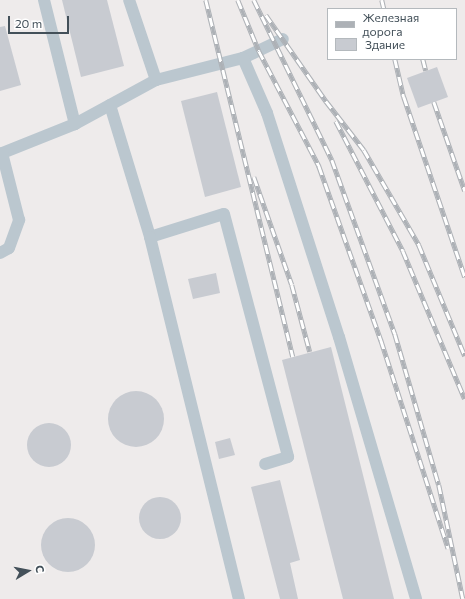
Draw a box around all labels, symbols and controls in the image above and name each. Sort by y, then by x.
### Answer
scale bar [10,8,71,34]
legend [327,8,457,60]
text: Железная дорога [363,10,419,38]
text: 20 m [15,16,42,30]
text: Здание [365,37,405,51]
north arrow [8,551,48,591]
text: С [33,564,47,574]

